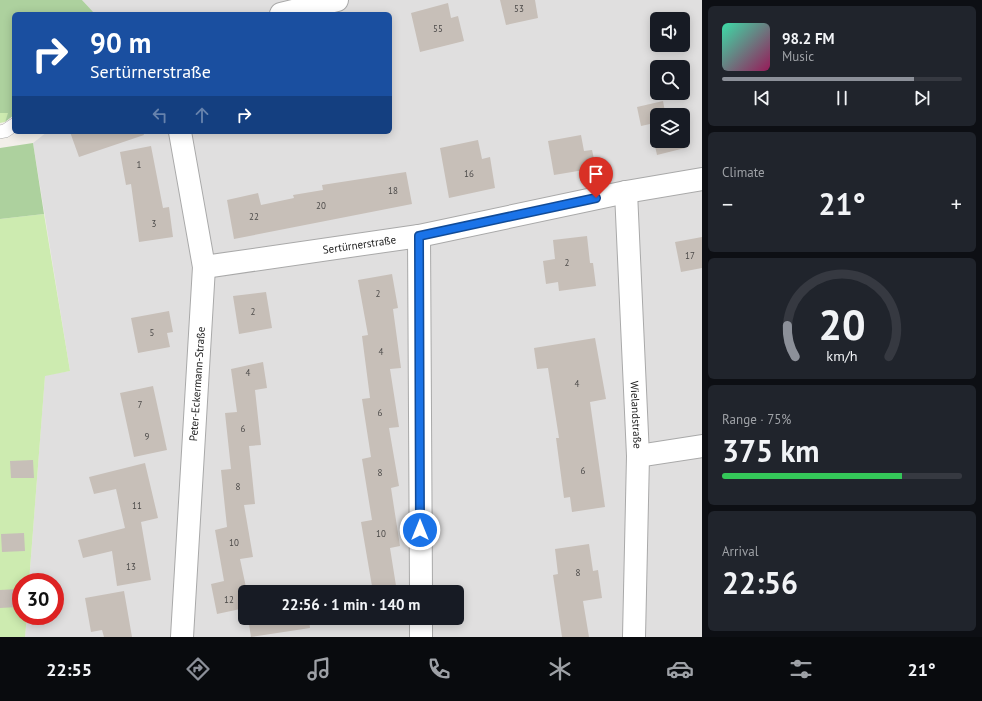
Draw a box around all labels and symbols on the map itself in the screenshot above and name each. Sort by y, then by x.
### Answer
house number: 53 [514,3,524,14]
house number: 55 [433,23,443,34]
pin [579,157,613,198]
house number: 1 [137,159,142,170]
house number: 16 [464,168,474,179]
house number: 18 [388,185,398,196]
house number: 20 [316,200,326,211]
house number: 22 [249,211,259,222]
house number: 3 [152,218,157,229]
street label: Sertürnerstraße [322,232,397,257]
house number: 17 [685,250,695,261]
house number: 2 [565,257,570,268]
house number: 2 [376,288,381,299]
house number: 2 [251,306,256,317]
street label: Peter-Eckermann-Straße [186,326,208,442]
house number: 5 [150,327,155,338]
house number: 4 [379,346,384,357]
house number: 4 [246,367,251,378]
house number: 4 [575,378,580,389]
street label: Wielandstraße [628,380,645,449]
house number: 7 [138,399,143,410]
house number: 6 [378,407,383,418]
house number: 6 [241,423,246,434]
house number: 9 [145,431,150,442]
house number: 6 [581,465,586,476]
house number: 8 [378,467,383,478]
house number: 8 [236,481,241,492]
house number: 11 [132,500,142,511]
position arrow [399,509,441,551]
house number: 10 [376,528,386,539]
house number: 10 [229,537,239,548]
house number: 13 [126,561,136,572]
house number: 8 [576,567,581,578]
speed limit sign: 30 [12,573,64,625]
house number: 12 [224,594,234,605]

